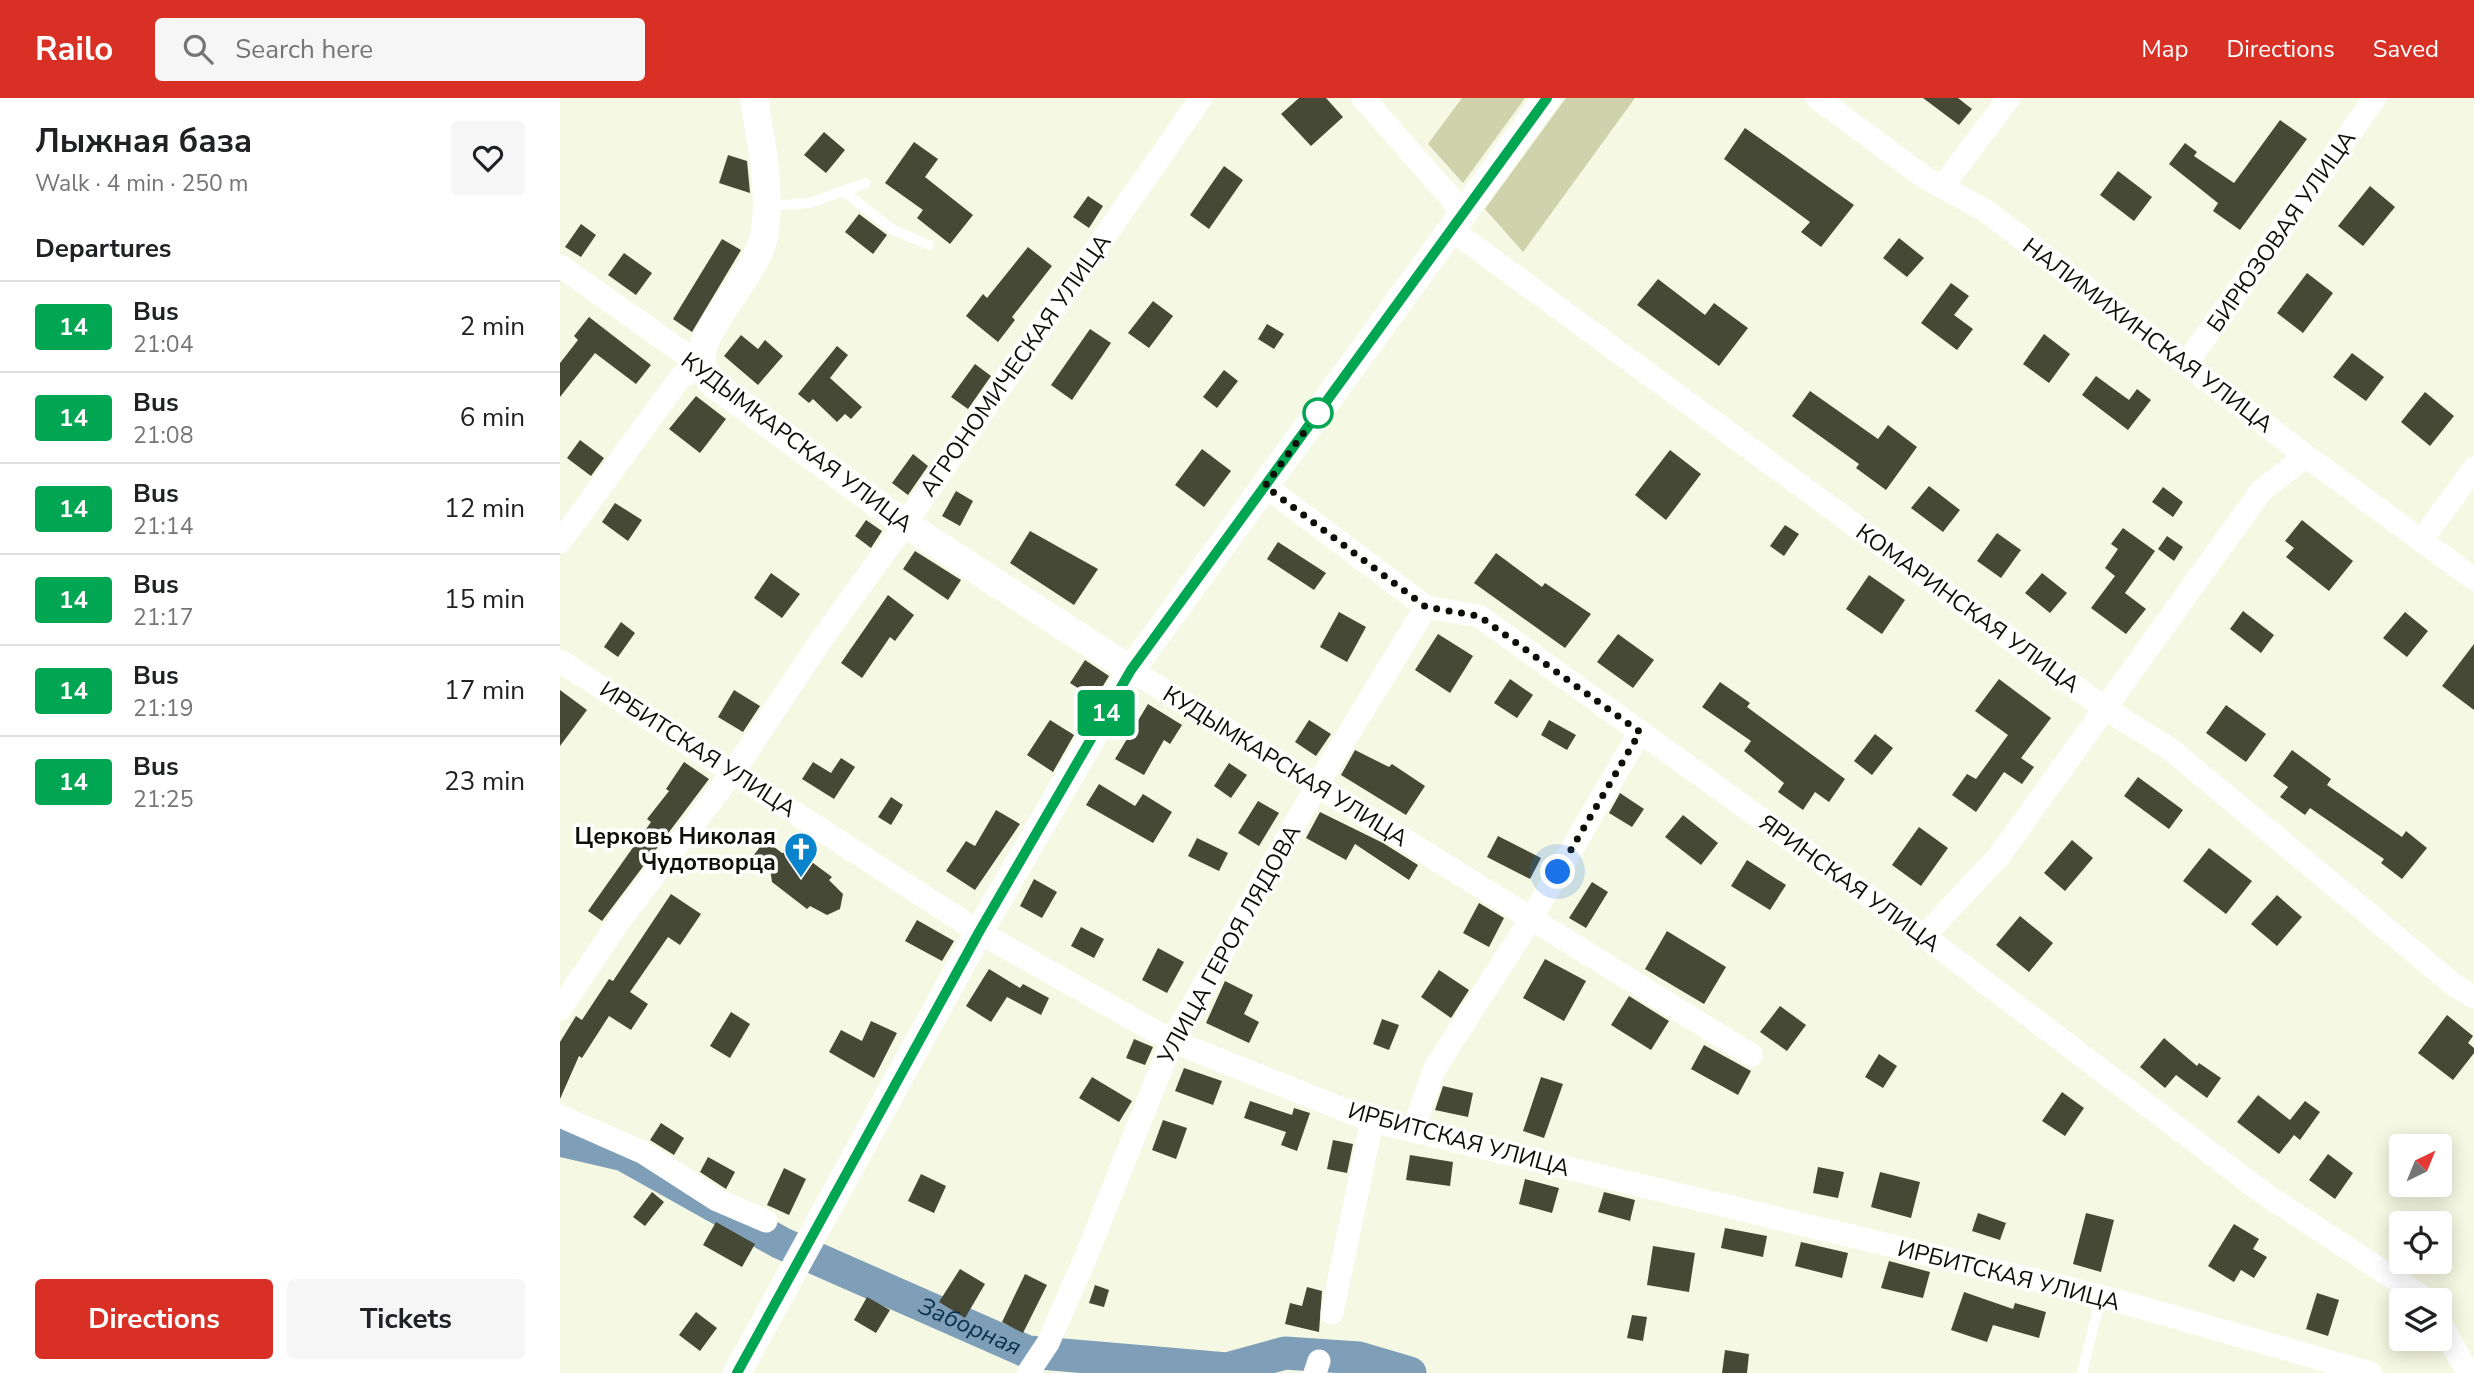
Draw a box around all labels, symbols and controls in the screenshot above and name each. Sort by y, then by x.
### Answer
search box [155,18,645,81]
text: Railo [35,27,113,72]
icon: search [179,30,217,68]
text: Search here [235,32,373,67]
text: Map [2141,33,2188,65]
text: Directions [2226,33,2335,65]
text: Saved [2373,33,2439,65]
text: Лыжная база [35,119,252,164]
button: heart [451,121,525,195]
street label: БИРЮЗОВАЯ УЛИЦА [2200,124,2363,338]
text: Walk · 4 min · 250 m [35,168,248,199]
street label: АГРОНОМИЧЕСКАЯ УЛИЦА [913,228,1118,503]
text: Departures [35,231,171,266]
street label: НАЛИМИХИНСКАЯ УЛИЦА [2016,231,2279,440]
text: Bus [133,294,179,329]
text: 2 min [460,309,525,344]
text: 14 [59,311,88,343]
text: 21:04 [133,329,193,360]
street label: КУДЫМКАРСКАЯ УЛИЦА [675,345,919,540]
text: Bus [133,385,179,420]
unlabelled marker [1303,398,1333,428]
text: 6 min [460,400,525,435]
text: 14 [59,402,88,434]
text: 21:08 [133,420,193,451]
text: Bus [133,476,179,511]
text: 12 min [444,491,525,526]
text: 14 [59,493,88,525]
text: 21:14 [133,511,193,542]
street label: КОМАРИНСКАЯ УЛИЦА [1850,517,2086,700]
text: Bus [133,567,179,602]
text: 15 min [444,582,525,617]
text: 14 [59,584,88,616]
text: 21:17 [133,602,193,633]
text: Bus [133,658,179,693]
text: 17 min [444,673,525,708]
street label: ИРБИТСКАЯ УЛИЦА [594,674,802,825]
text: 14 [59,675,88,707]
street label: КУДЫМКАРСКАЯ УЛИЦА [1157,679,1414,854]
line badge: 14 [1074,690,1138,736]
text: 21:19 [133,693,193,724]
text: 14 [1092,697,1120,729]
text: Bus [133,749,179,784]
text: 23 min [444,764,525,799]
text: 14 [59,766,88,798]
text: 21:25 [133,784,193,815]
street label: ЯРИНСКАЯ УЛИЦА [1753,807,1946,960]
street label: УЛИЦА ГЕРОЯ ЛЯДОВА [1150,819,1308,1070]
place label: Церковь Николая Чудотворца [575,821,776,878]
church icon: Церковь Николая Чудотворца [782,830,820,879]
your location [1540,854,1575,889]
street label: ИРБИТСКАЯ УЛИЦА [1345,1095,1573,1184]
north arrow [2389,1134,2452,1197]
map controls [2389,1134,2452,1351]
button: locate [2389,1211,2452,1274]
street label: ИРБИТСКАЯ УЛИЦА [1894,1233,2124,1318]
button: Directions [35,1279,273,1359]
button: Tickets [287,1279,525,1359]
button: layers [2389,1288,2452,1351]
water label: Заборная [913,1290,1026,1363]

